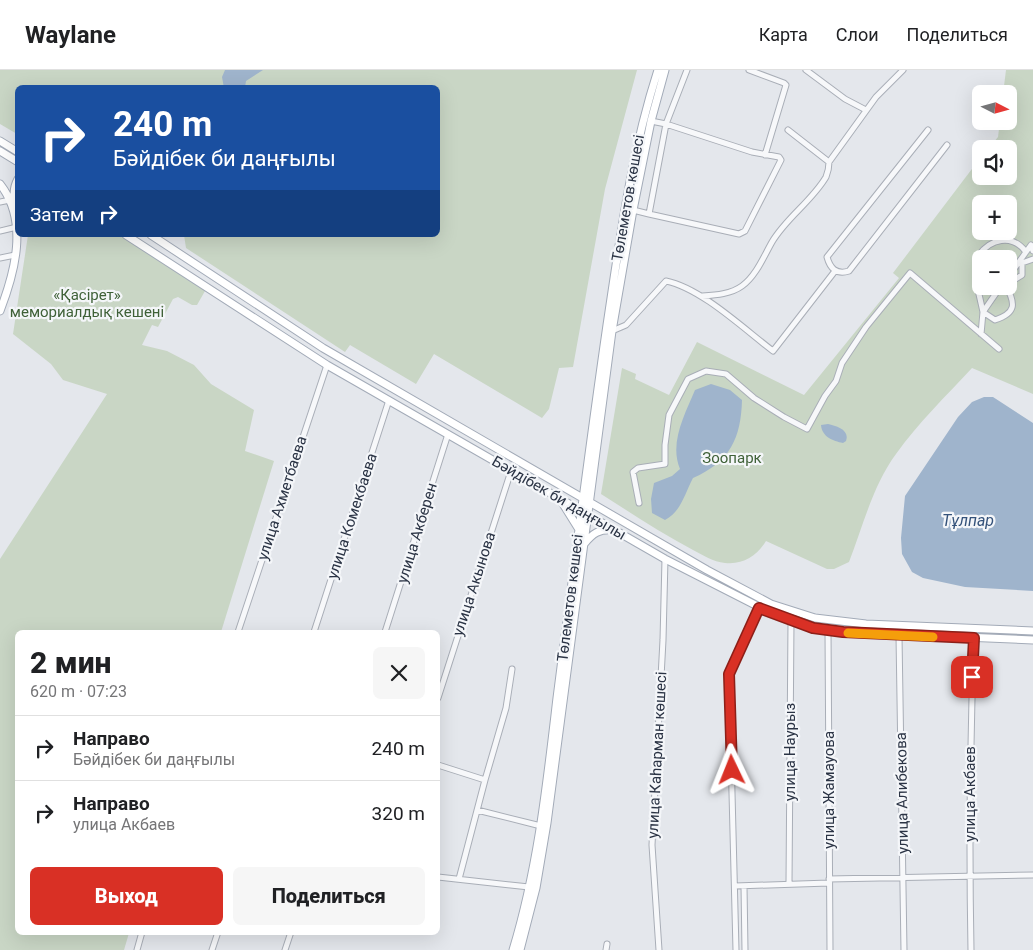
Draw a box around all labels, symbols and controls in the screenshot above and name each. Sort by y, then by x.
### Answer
text: Waylane [25,21,116,49]
text: Карта [759,24,808,45]
text: Слои [836,24,879,45]
text: Поделиться [907,24,1008,45]
north arrow [972,85,1018,130]
map controls [972,85,1017,295]
text: 240 m [113,104,212,145]
icon: right [30,105,95,170]
street label: Төлеметов көшесі [608,133,648,263]
button: sound [972,140,1017,185]
text: Бәйдібек би даңғылы [113,146,336,171]
button: + [972,195,1017,240]
icon: right [94,200,122,228]
text: Затем [30,203,84,226]
button: − [972,250,1017,295]
park label: «Қасірет» мемориалдық кешені [10,286,164,321]
street label: улица Ахметбаева [253,434,311,562]
park label: Зоопарк [702,449,762,467]
street label: улица Комекбаева [323,451,381,581]
street label: Бәйдібек би даңғылы [489,452,629,544]
street label: улица Акберен [393,481,441,585]
water label: Тұлпар [942,511,994,530]
street label: улица Акынова [449,530,499,638]
street label: Төлеметов көшесі [553,533,587,663]
text: 2 мин [30,645,111,680]
button: close [373,647,425,699]
pin [951,656,993,698]
icon: arrive [958,663,986,691]
street label: улица Каһарман көшесі [644,671,670,839]
text: 620 m · 07:23 [30,682,127,701]
street label: улица Наурыз [781,703,799,801]
text: Направо [73,727,150,750]
street label: улица Жамауова [820,731,838,849]
street label: улица Алибекова [892,732,912,854]
icon: right [30,734,58,762]
text: 240 m [372,737,425,760]
position arrow [705,743,757,795]
street label: улица Акбаев [961,746,979,842]
text: Бәйдібек би даңғылы [73,750,235,769]
text: Направо [73,792,150,815]
icon: right [30,799,58,827]
text: 320 m [372,802,425,825]
text: улица Акбаев [73,815,175,834]
button: Выход [30,867,223,925]
button: Поделиться [233,867,425,925]

